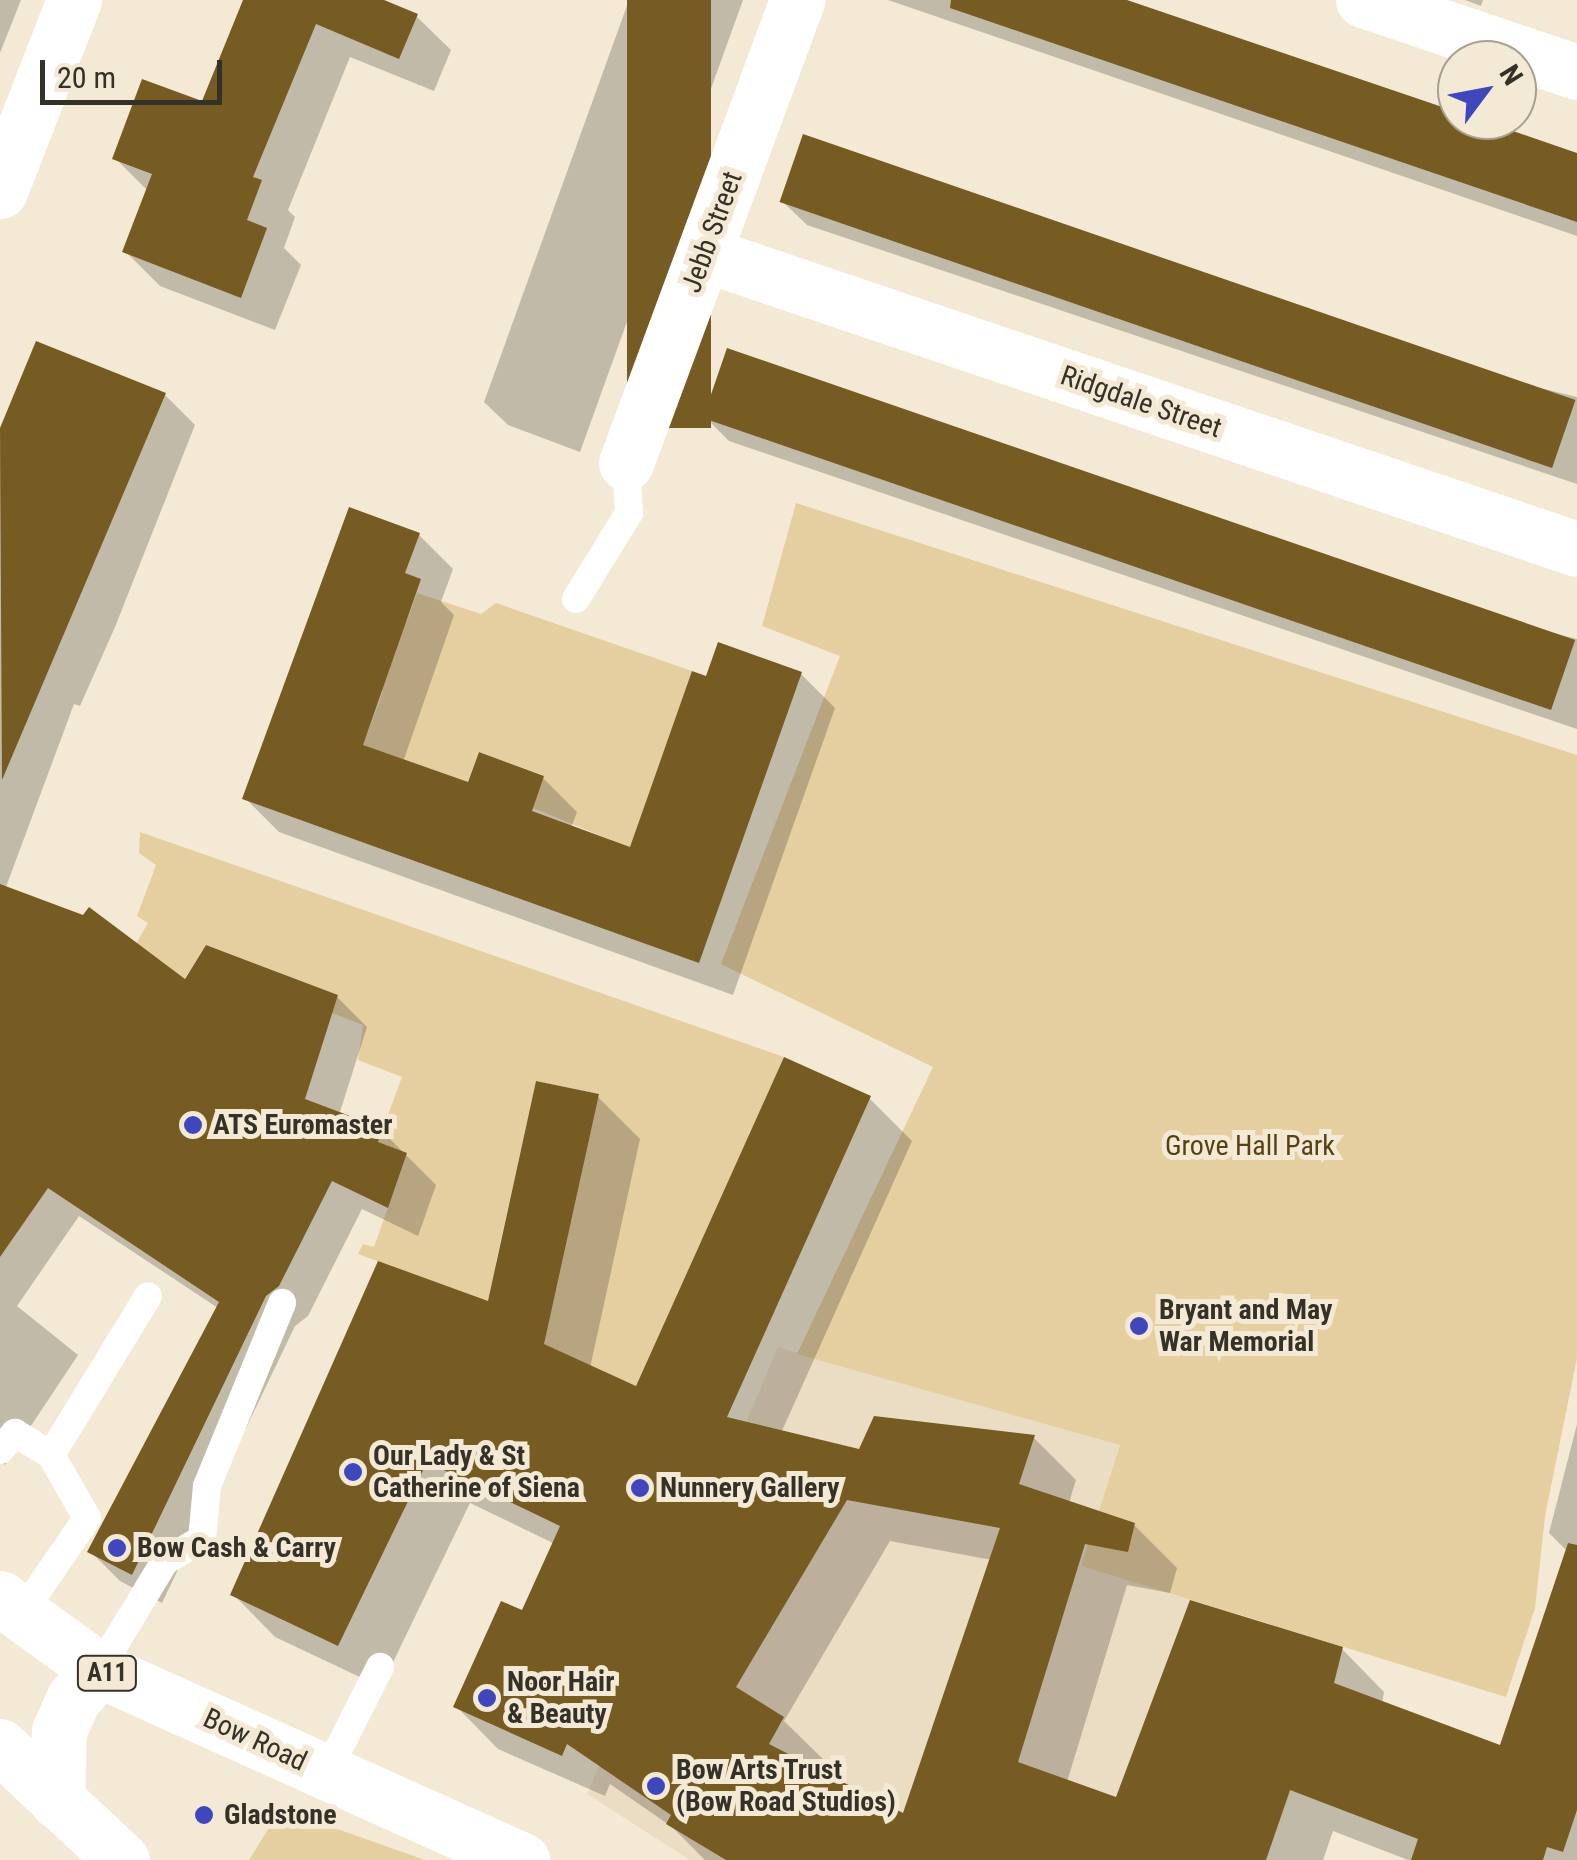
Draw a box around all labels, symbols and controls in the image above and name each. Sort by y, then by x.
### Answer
scale bar [45,40,228,102]
north arrow [1437,40,1537,140]
text: N [1493,59,1530,91]
text: 20 m [57,60,116,95]
street label: Jebb Street [675,167,749,297]
street label: Ridgdale Street [1056,359,1226,445]
place label: ATS Euromaster [213,1108,393,1142]
marker: ATS Euromaster [182,1114,204,1136]
park label: Grove Hall Park [1165,1129,1335,1163]
place label: Bryant and May War Memorial [1159,1293,1332,1359]
marker: Bryant and May War Memorial [1128,1315,1150,1337]
place label: Our Lady & St Catherine of Siena [373,1439,580,1505]
marker: Our Lady & St Catherine of Siena [342,1461,364,1483]
place label: Nunnery Gallery [660,1471,839,1505]
marker: Nunnery Gallery [629,1477,651,1499]
place label: Bow Cash & Carry [137,1531,336,1565]
marker: Bow Cash & Carry [106,1537,128,1559]
road number: A11 [74,1653,140,1693]
place label: Noor Hair & Beauty [507,1665,614,1731]
marker: Noor Hair & Beauty [476,1687,498,1709]
street label: Bow Road [198,1701,312,1779]
place label: Bow Arts Trust (Bow Road Studios) [676,1753,896,1819]
marker: Bow Arts Trust (Bow Road Studios) [645,1775,667,1797]
place label: Gladstone [224,1798,337,1832]
marker: Gladstone [193,1804,215,1826]

